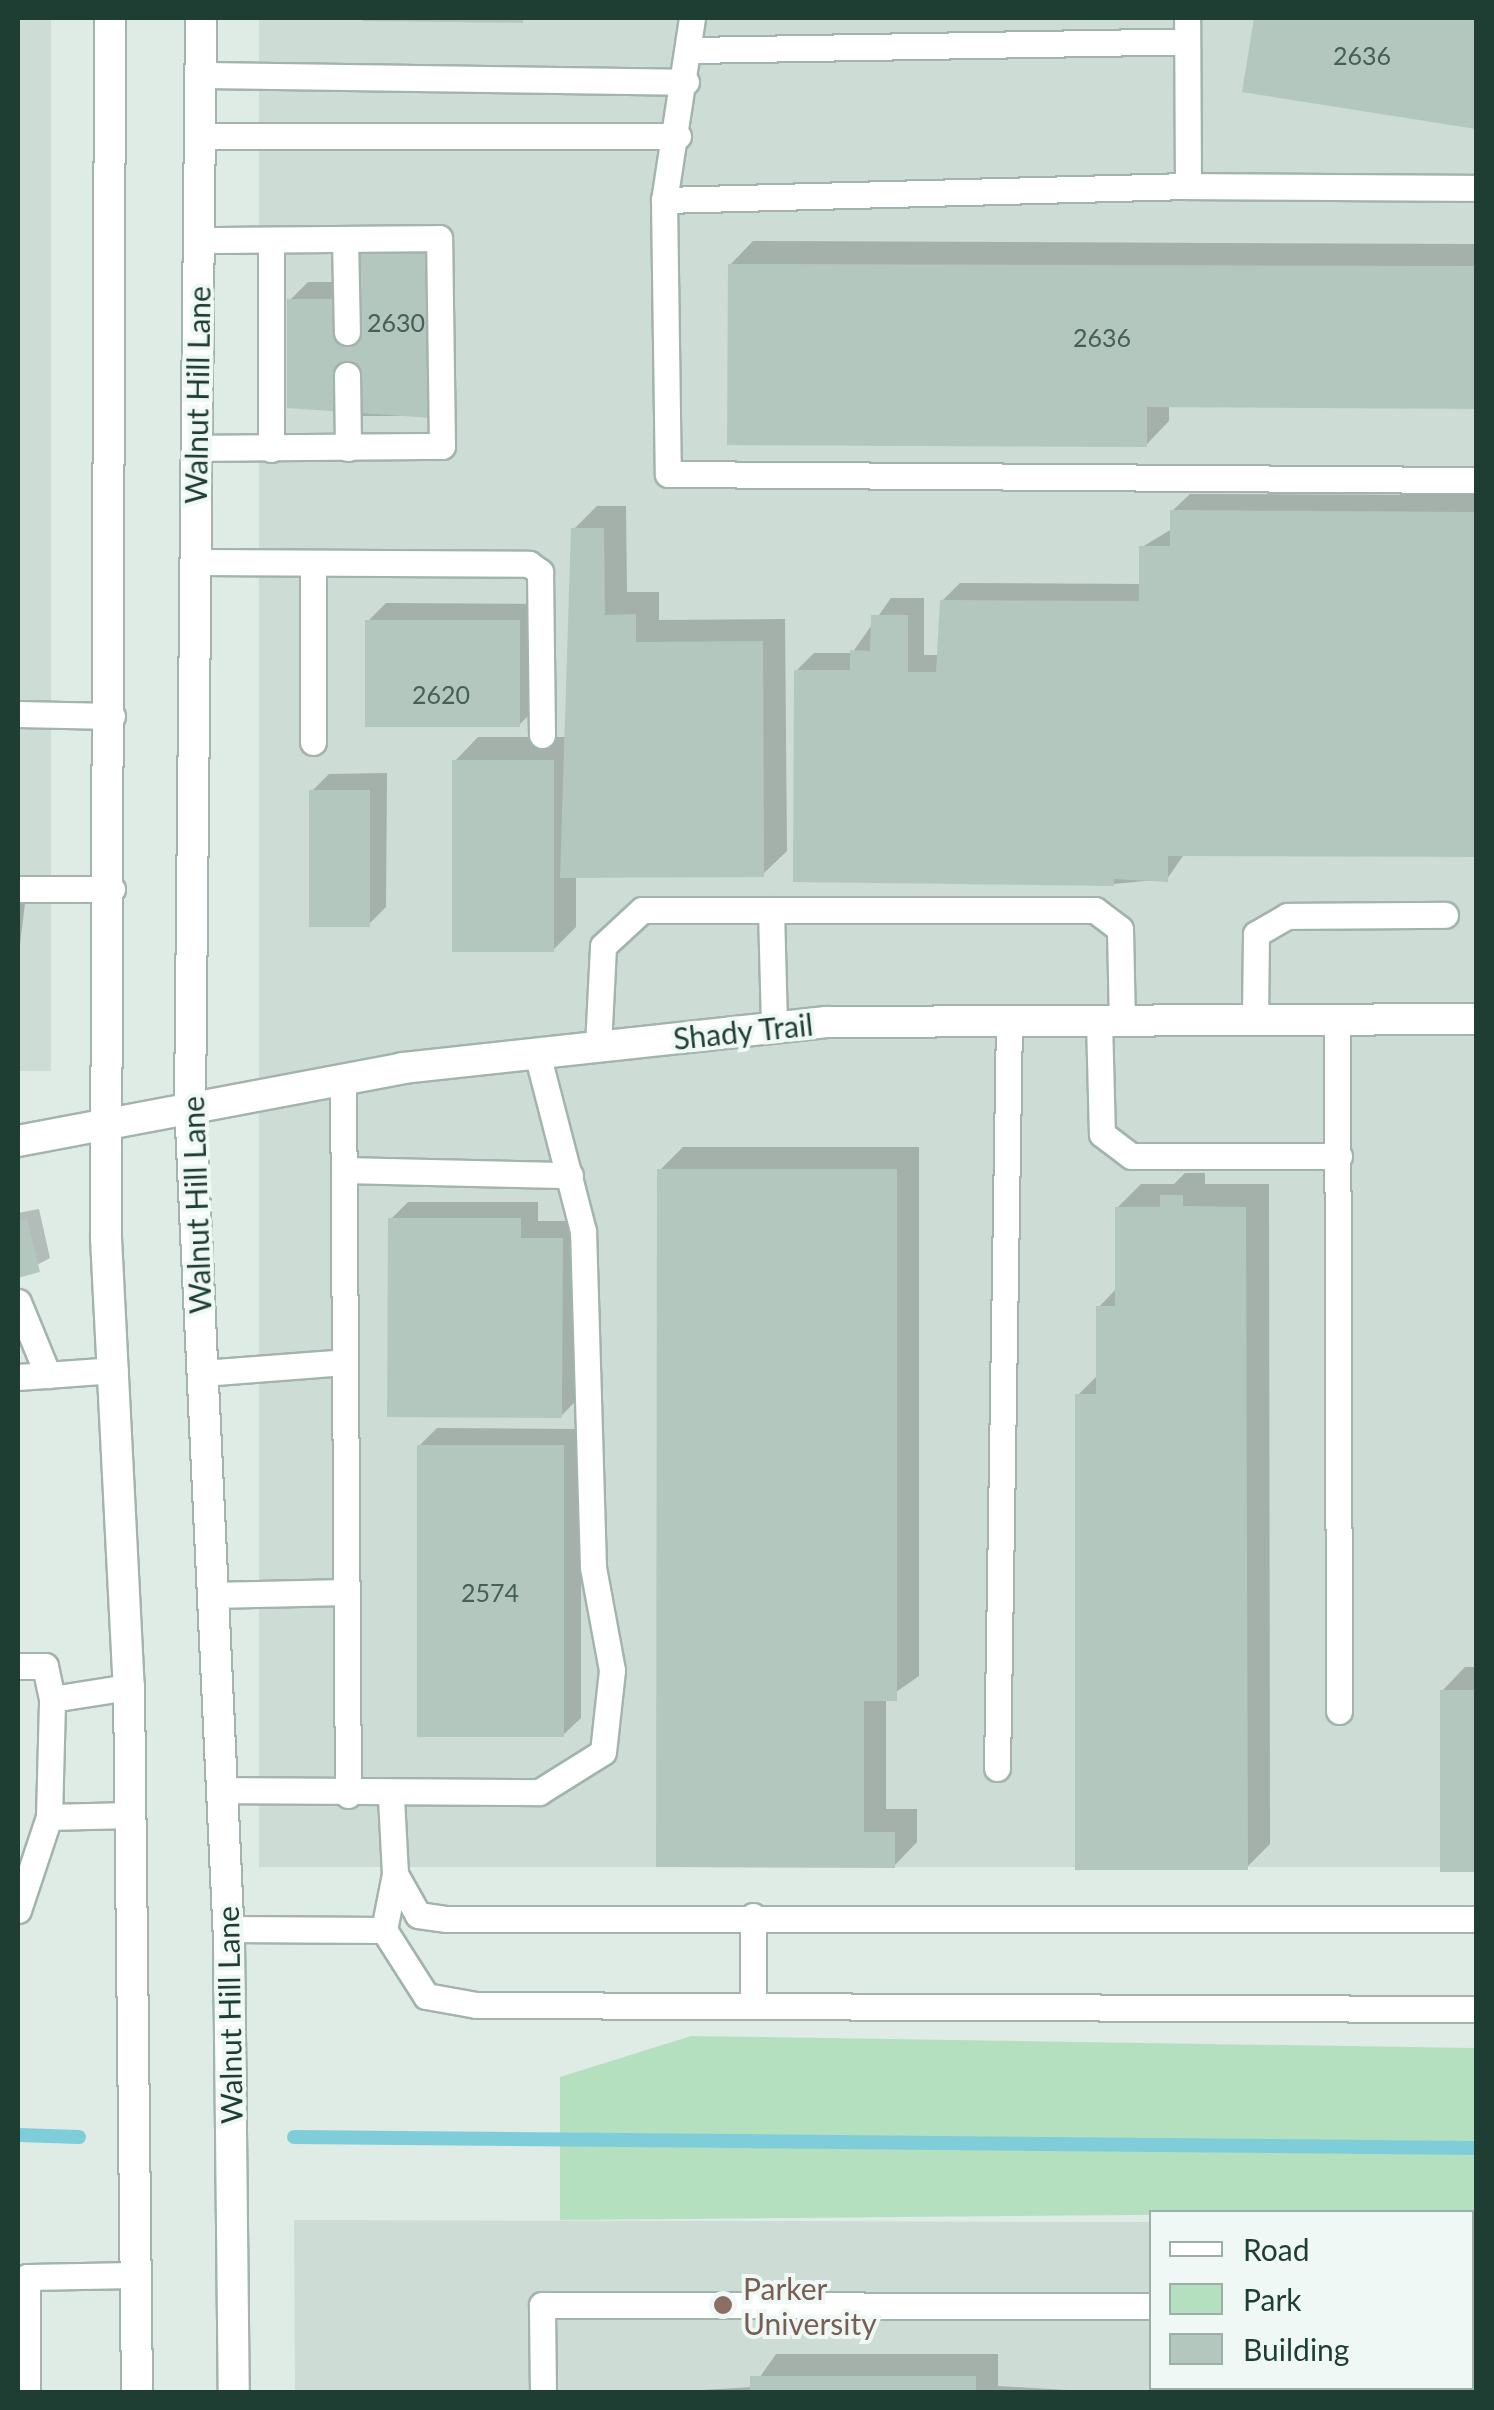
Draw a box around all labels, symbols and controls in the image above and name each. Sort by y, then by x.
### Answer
house number: 2636 [1333,40,1391,70]
street label: Walnut Hill Lane [177,286,217,504]
house number: 2630 [367,307,425,337]
house number: 2636 [1073,322,1131,352]
house number: 2620 [412,679,470,709]
street label: Shady Trail [671,1006,815,1056]
street label: Walnut Hill Lane [174,1096,218,1314]
house number: 2574 [461,1577,519,1607]
street label: Walnut Hill Lane [209,1906,249,2124]
legend [1149,2210,1474,2390]
text: Road [1243,2231,1310,2267]
place label: Parker University [743,2270,877,2340]
text: Park [1243,2281,1302,2317]
marker: Parker University [712,2294,734,2316]
text: Building [1243,2331,1349,2367]

